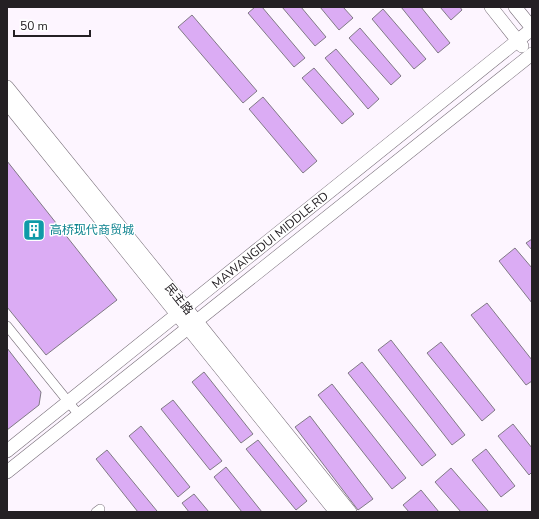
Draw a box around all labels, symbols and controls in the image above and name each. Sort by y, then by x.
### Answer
scale bar [14,12,90,38]
text: 50 m [20,18,48,34]
street label: MAWANGDUI MIDDLE.RD [208,188,332,292]
building icon: 高桥现代商贸城 [21,217,47,243]
place label: 高桥现代商贸城 [50,222,134,238]
street label: 民主路 [161,280,197,318]

